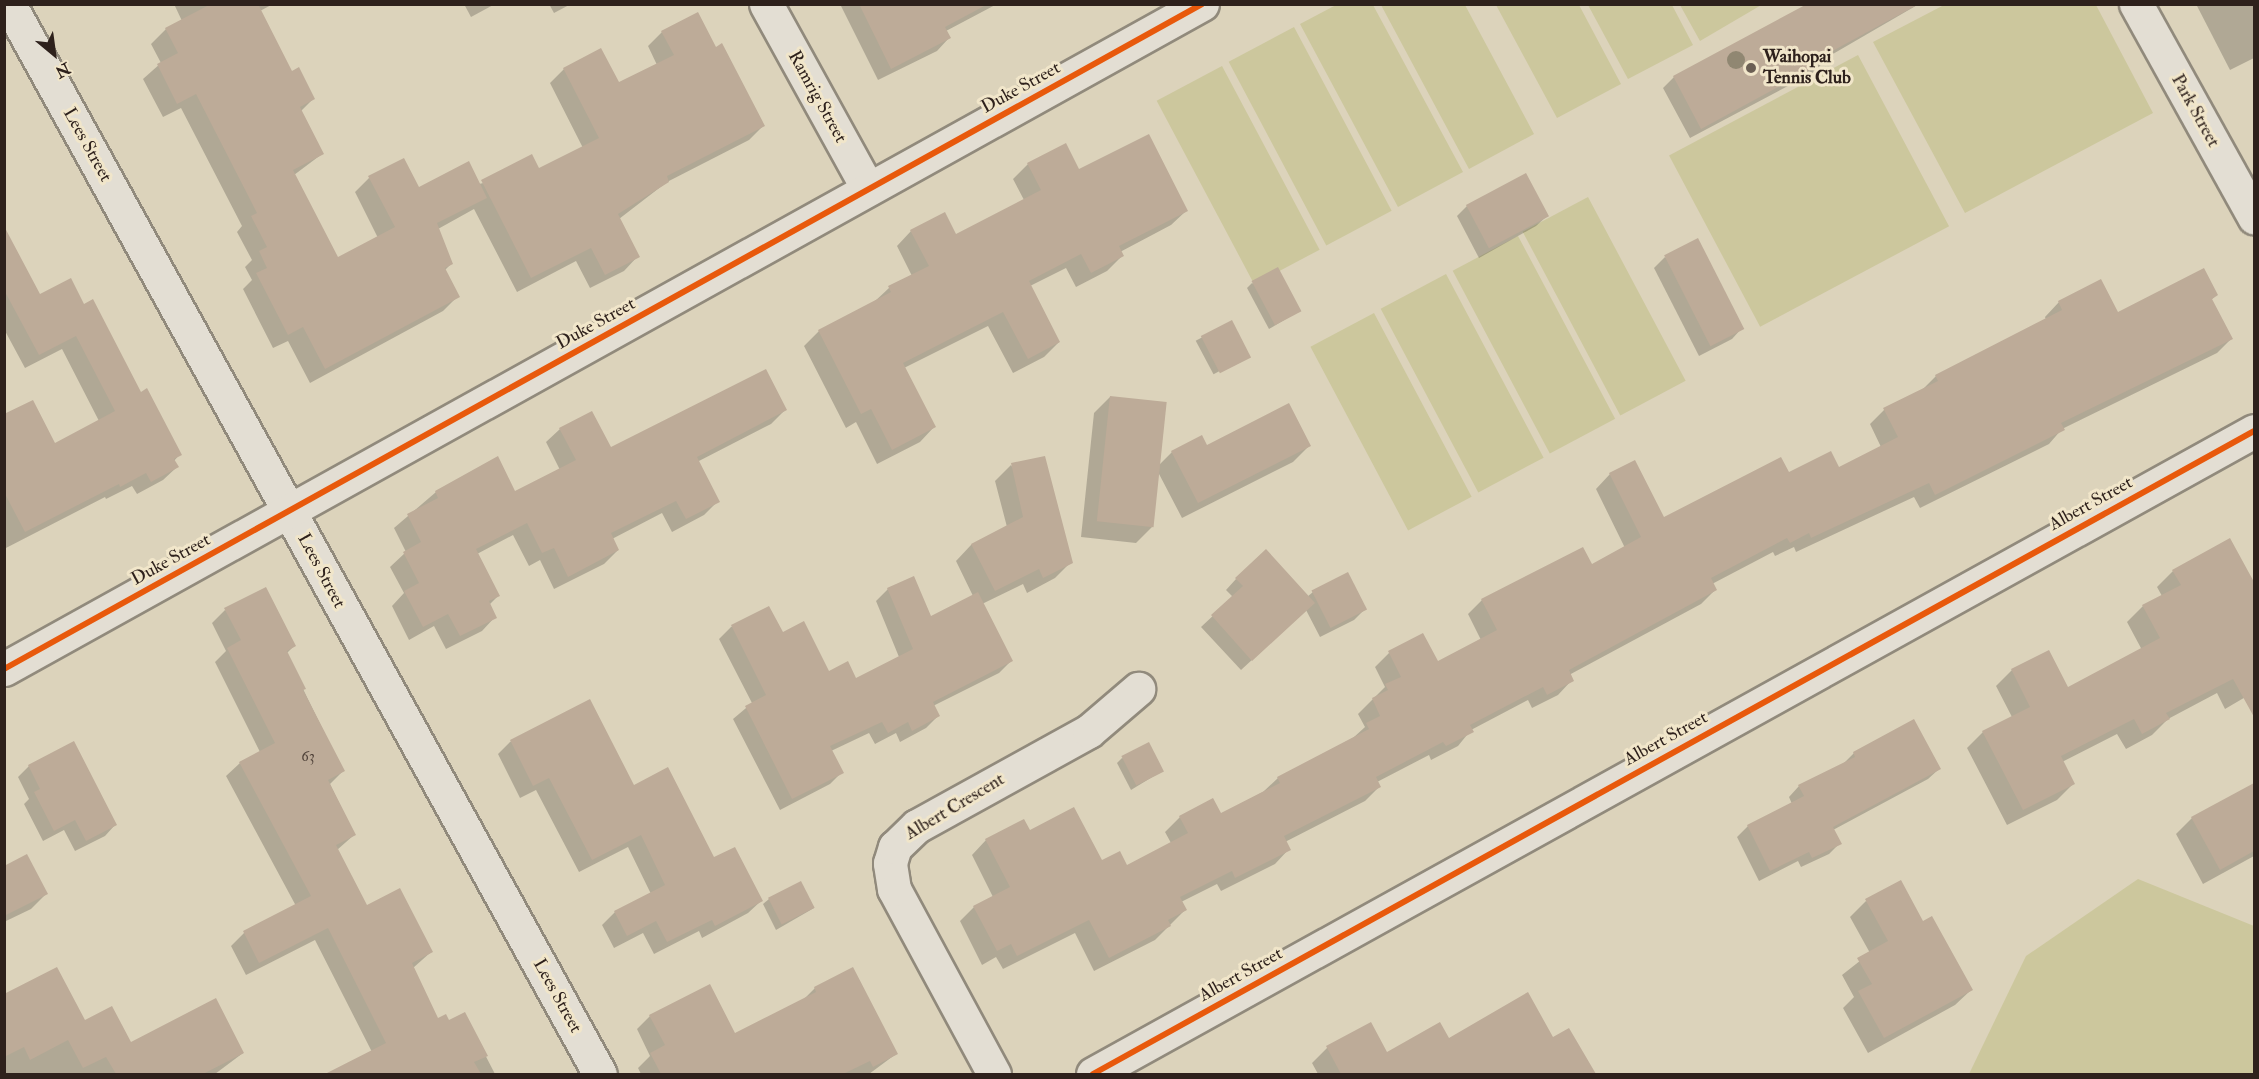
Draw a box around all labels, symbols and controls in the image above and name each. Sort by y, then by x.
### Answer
north arrow [24,24,84,84]
street label: Ramrig Street [783,47,851,147]
place label: Waihopai Tennis Club [1763,47,1851,90]
street label: Duke Street [978,57,1064,119]
text: N [52,58,74,82]
marker: Waihopai Tennis Club [1744,61,1758,75]
street label: Park Street [2166,71,2224,151]
street label: Lees Street [58,104,116,186]
street label: Duke Street [553,293,639,355]
street label: Albert Street [2046,472,2136,536]
street label: Duke Street [128,529,214,591]
street label: Lees Street [292,530,350,612]
street label: Albert Street [1621,707,1711,771]
house number: 63 [301,748,315,766]
street label: Albert Crescent [902,769,1008,845]
street label: Albert Street [1196,943,1286,1007]
street label: Lees Street [528,955,586,1037]

